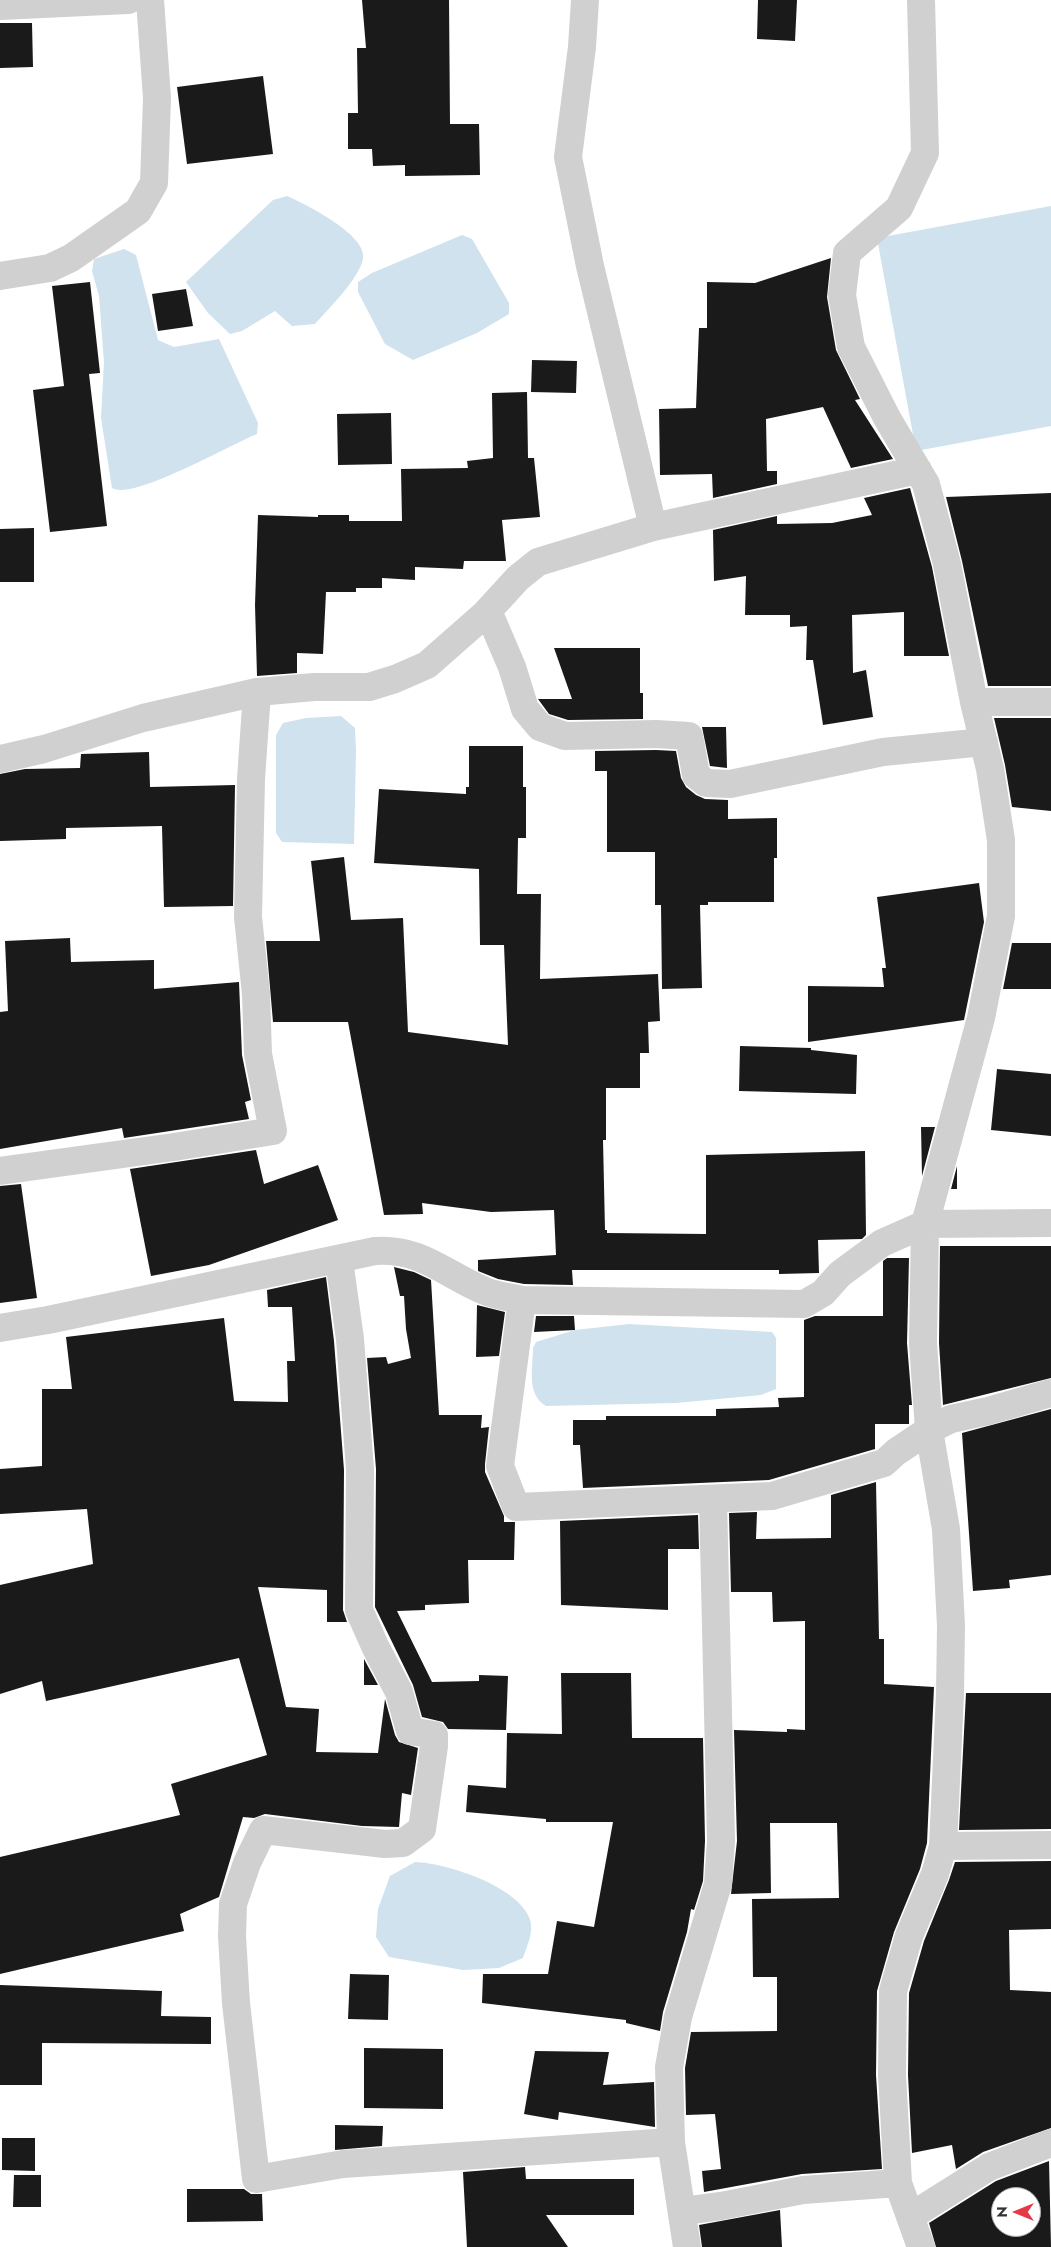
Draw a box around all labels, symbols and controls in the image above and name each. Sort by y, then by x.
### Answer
north arrow [991,2187,1041,2237]
text: N [992,2206,1012,2218]

